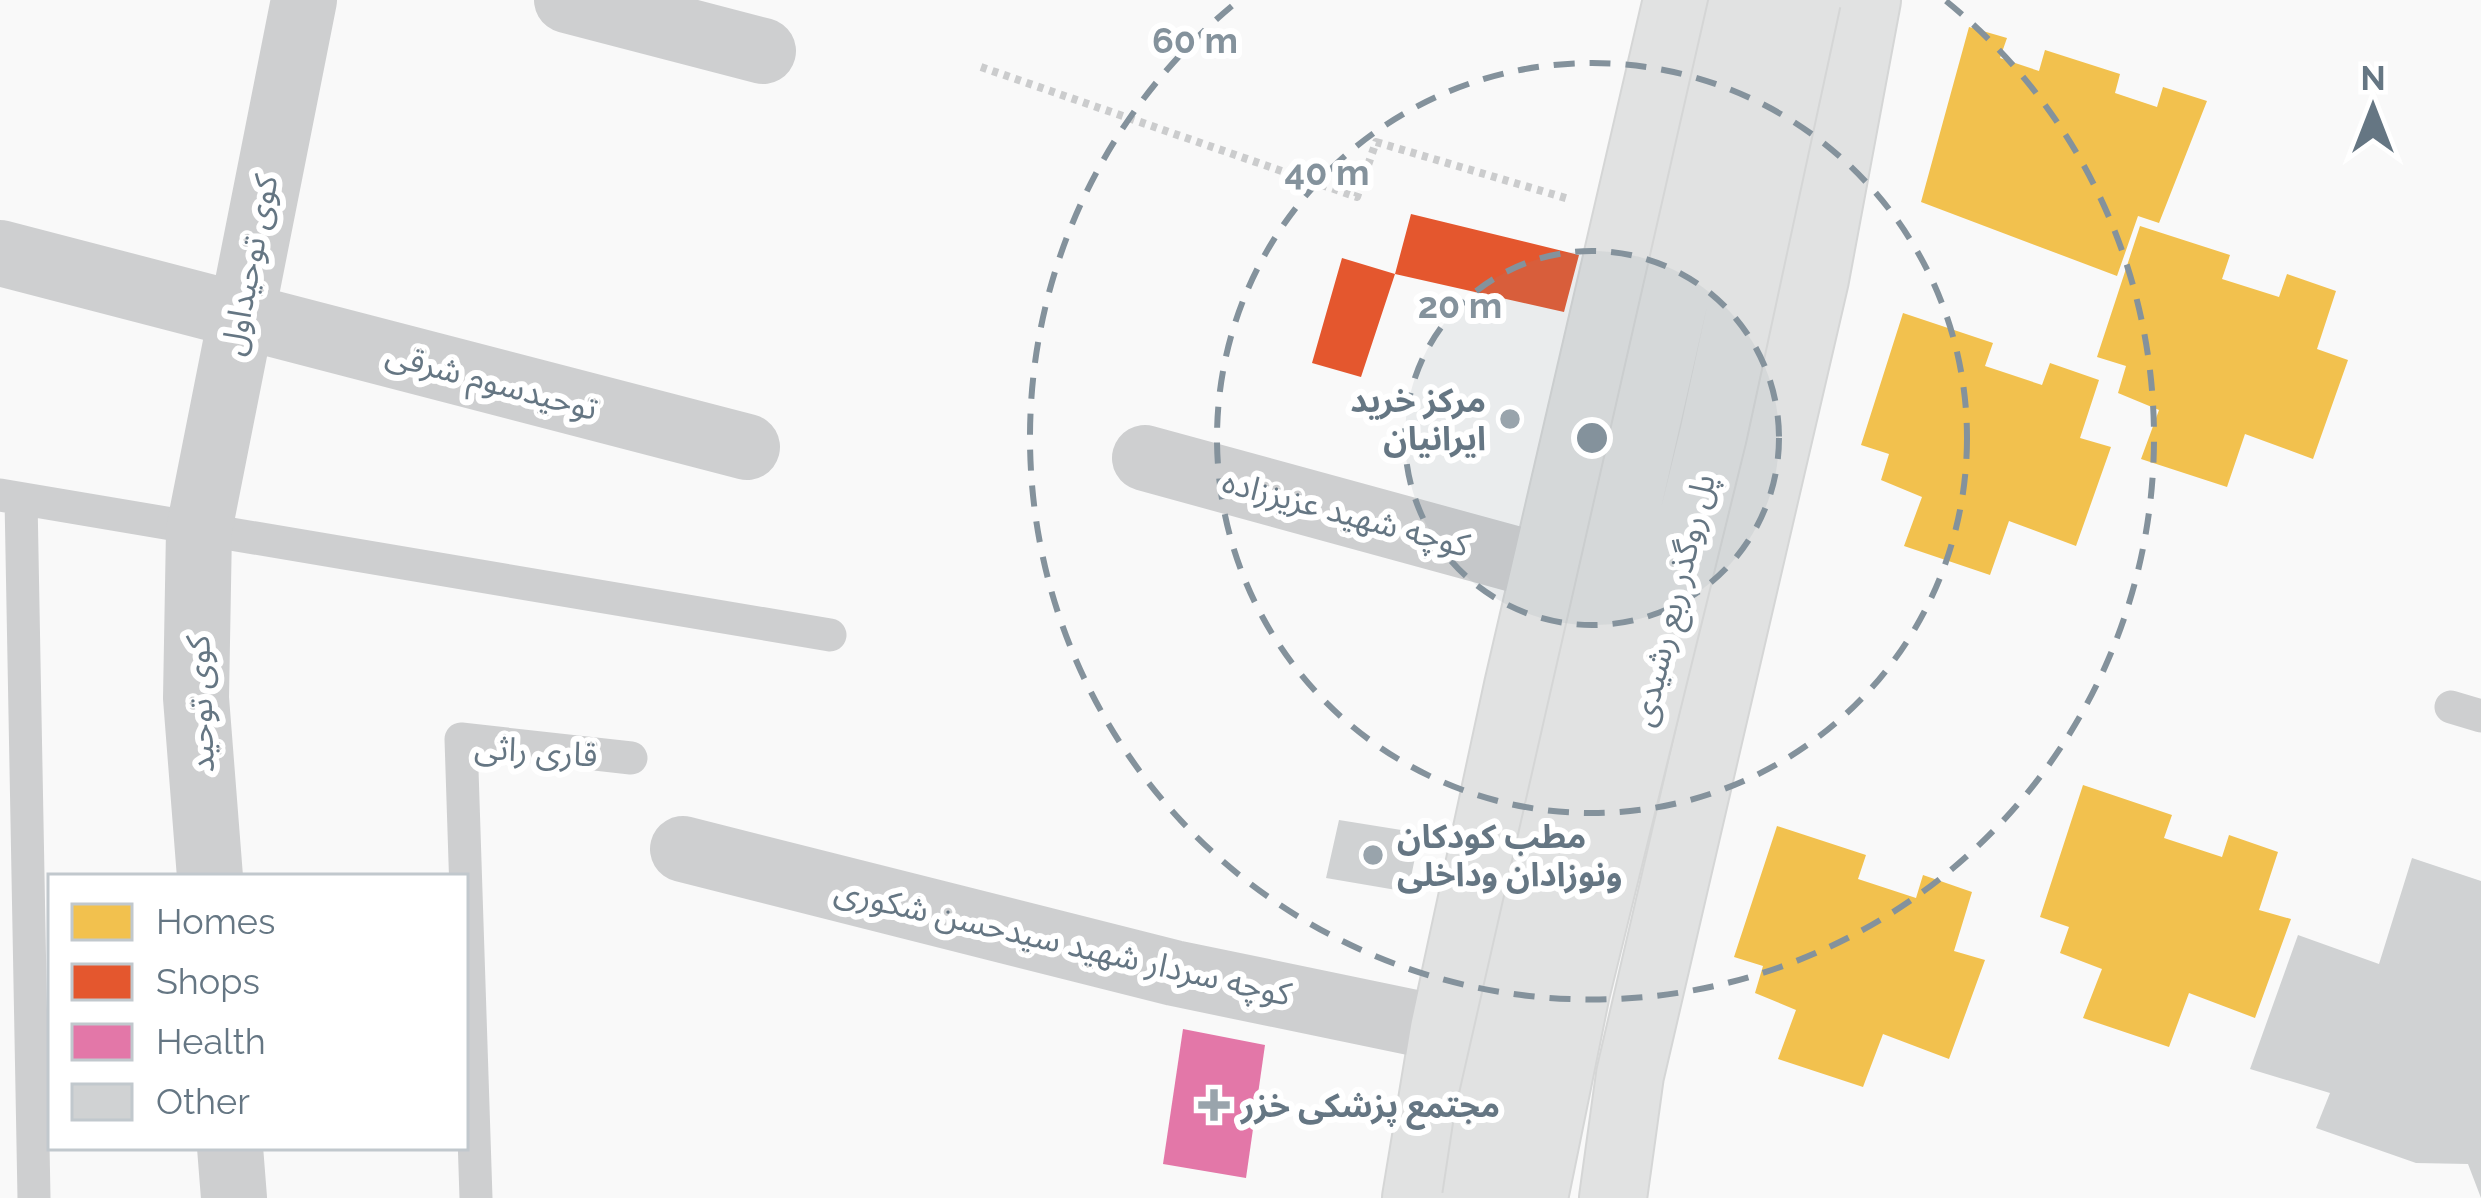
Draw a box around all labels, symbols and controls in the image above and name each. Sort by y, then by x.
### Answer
text: 60 m [1152,19,1238,61]
north arrow [2313,48,2433,168]
text: N [2360,59,2386,98]
text: 40 m [1285,151,1369,193]
street label: کوی توحیداول [212,171,286,359]
text: 20 m [1418,284,1502,326]
street label: توحیدسوم شرقی [381,334,602,433]
place label: مرکز خرید ایرانیان [1350,381,1486,458]
marker: مرکز خرید ایرانیان [1497,406,1523,432]
centre of rings [1571,417,1613,459]
street label: کوچه شهید عزیززاده [1218,461,1474,567]
street label: پل روگذر ربع رشیدی [1623,470,1728,731]
street label: کوی توحید [178,634,222,773]
street label: قاری راثی [473,727,599,775]
place label: مطب کودکان ونوزادان وداخلی [1397,817,1622,894]
marker: مطب کودکان ونوزادان وداخلی [1360,842,1386,868]
street label: کوچه سردار شهید سیدحسن شکوری [831,870,1295,1016]
legend [48,874,468,1150]
text: Homes [156,900,275,942]
text: Shops [156,960,260,1002]
text: Health [156,1020,266,1062]
text: Other [156,1080,250,1122]
place label: مجتمع پزشکی خزر [1239,1086,1500,1130]
marker: مجتمع پزشکی خزر [1198,1089,1230,1121]

